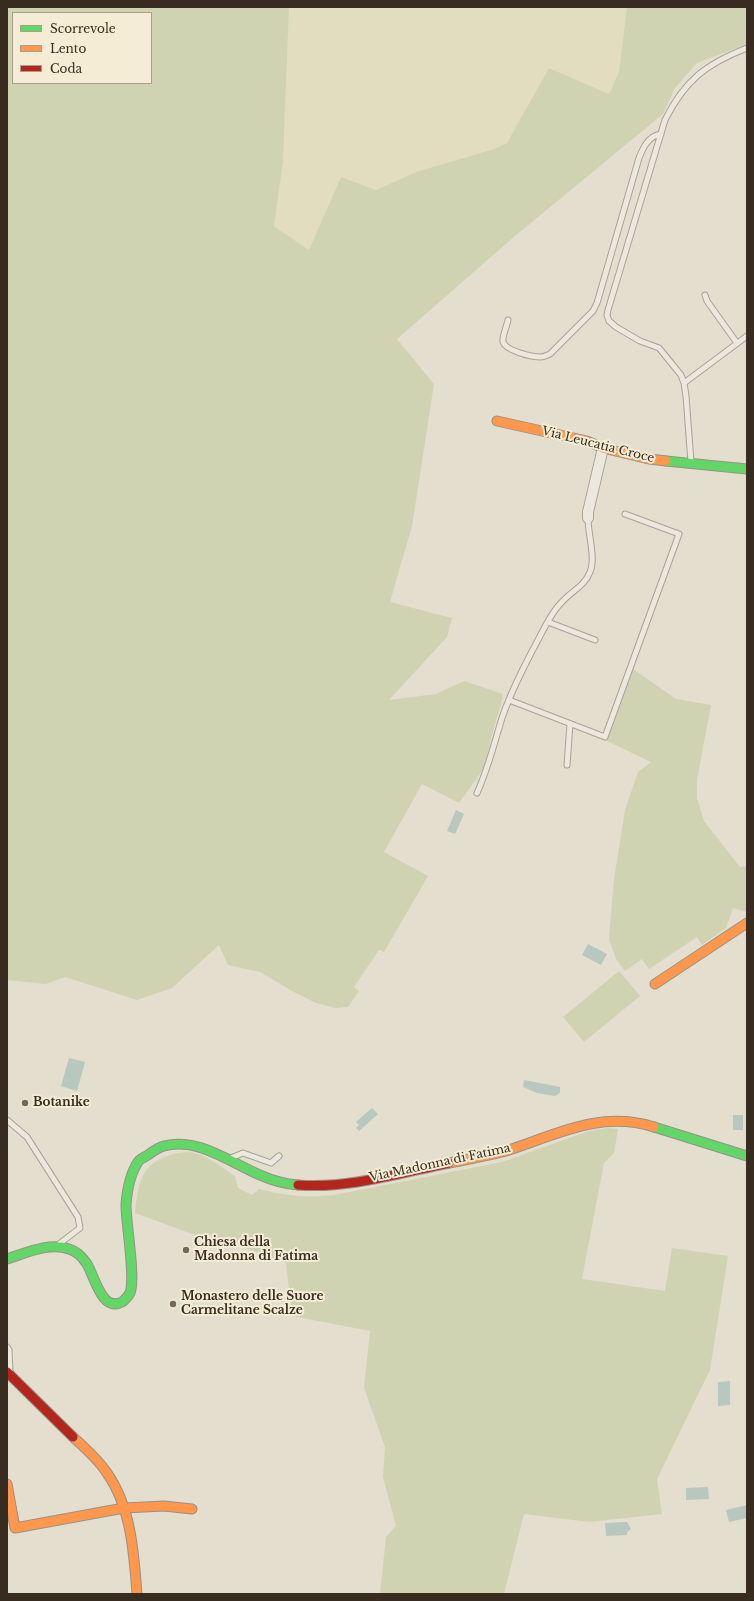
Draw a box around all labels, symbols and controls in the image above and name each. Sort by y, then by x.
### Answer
legend [12,12,152,84]
text: Scorrevole [50,21,116,36]
text: Lento [50,41,86,56]
text: Coda [50,61,82,76]
street label: Via Leucatia Croce [540,424,656,466]
place label: Botanike [33,1096,90,1110]
marker: Botanike [20,1098,30,1108]
street label: Via Madonna di Fatima [368,1141,512,1185]
place label: Chiesa della Madonna di Fatima [194,1236,318,1264]
marker: Chiesa della Madonna di Fatima [181,1245,191,1255]
place label: Monastero delle Suore Carmelitane Scalze [181,1290,324,1318]
marker: Monastero delle Suore Carmelitane Scalze [168,1299,178,1309]

